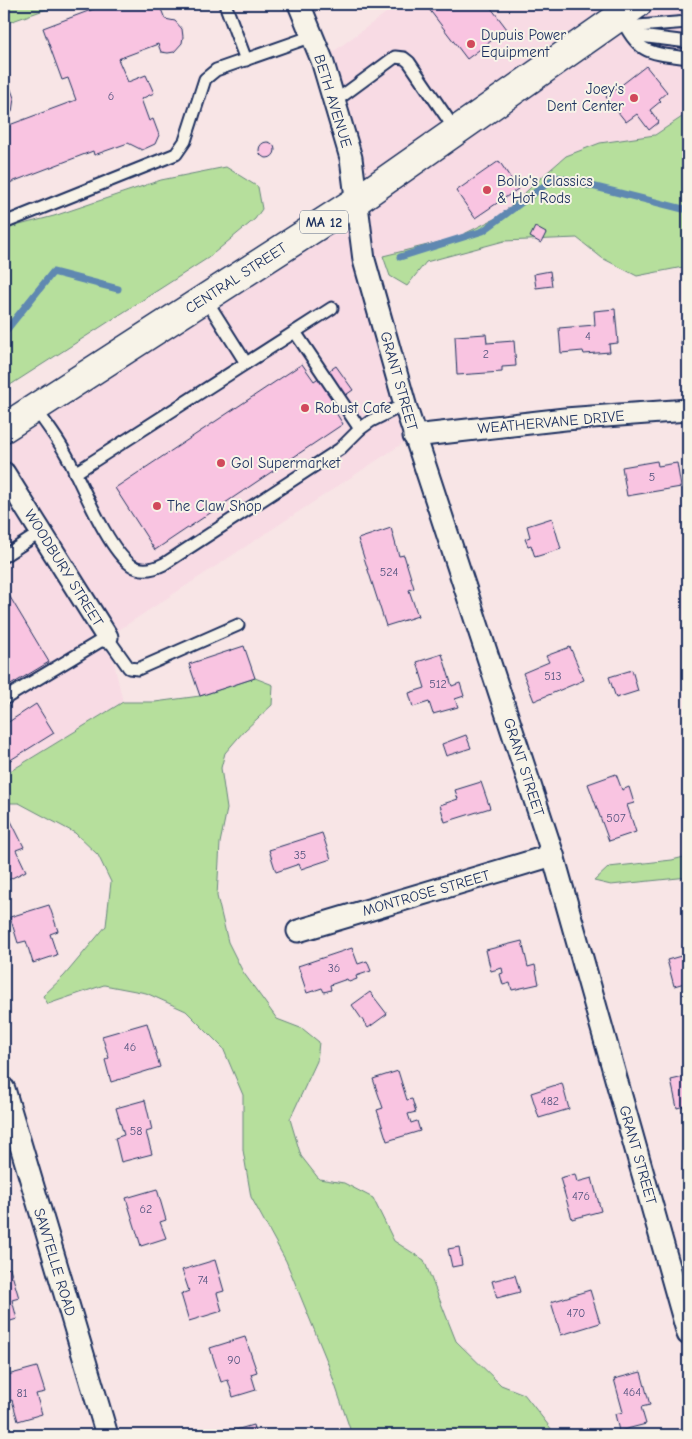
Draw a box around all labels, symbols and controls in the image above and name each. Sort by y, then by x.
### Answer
place label: Dupuis Power Equipment [481,26,566,61]
marker: Dupuis Power Equipment [465,38,477,50]
street label: BETH AVENUE [310,52,356,150]
place label: Joey's Dent Center [547,80,624,115]
house number: 6 [108,89,114,103]
marker: Joey's Dent Center [628,92,640,104]
place label: Bolio's Classics & Hot Rods [497,172,593,207]
marker: Bolio's Classics & Hot Rods [481,184,493,196]
road number: MA 12 [300,210,348,233]
street label: CENTRAL STREET [182,238,290,317]
street label: GRANT STREET [376,329,422,433]
house number: 4 [585,329,591,343]
house number: 2 [483,347,489,361]
place label: Robust Cafe [315,399,392,417]
marker: Robust Cafe [299,402,311,414]
street label: WEATHERVANE DRIVE [477,407,625,437]
place label: Gol Supermarket [231,454,341,472]
marker: Gol Supermarket [215,457,227,469]
house number: 5 [649,470,655,484]
place label: The Claw Shop [167,497,262,515]
marker: The Claw Shop [151,500,163,512]
street label: WOODBURY STREET [21,506,107,630]
house number: 524 [380,565,398,579]
house number: 513 [544,669,562,683]
house number: 512 [429,677,447,691]
street label: GRANT STREET [500,716,548,818]
house number: 507 [606,811,626,825]
house number: 35 [294,848,306,862]
street label: MONTROSE STREET [360,866,492,920]
house number: 36 [328,961,340,975]
house number: 46 [124,1040,136,1054]
house number: 482 [541,1094,559,1108]
street label: GRANT STREET [615,1103,661,1207]
house number: 58 [130,1124,142,1138]
house number: 476 [572,1189,590,1203]
house number: 62 [140,1202,152,1216]
street label: SAWTELLE ROAD [30,1206,80,1318]
house number: 74 [198,1273,208,1287]
house number: 470 [567,1306,585,1320]
house number: 90 [227,1353,241,1367]
house number: 464 [623,1385,641,1399]
house number: 81 [17,1386,28,1400]

